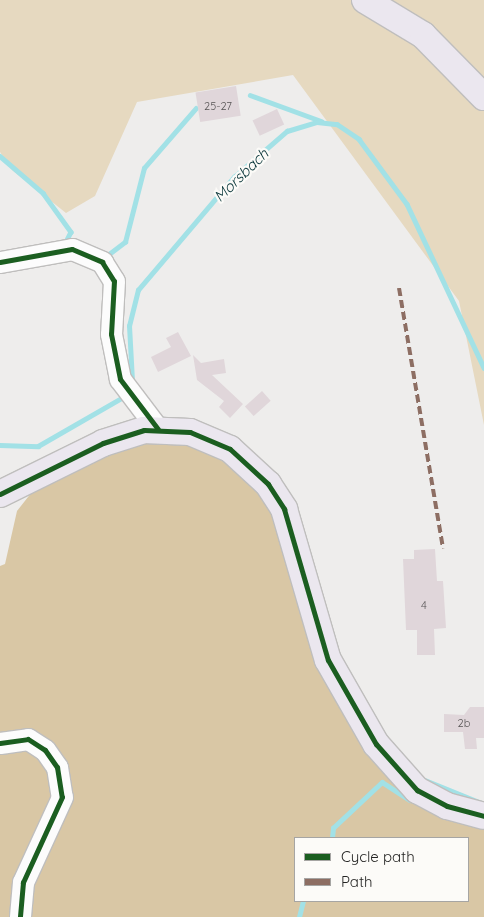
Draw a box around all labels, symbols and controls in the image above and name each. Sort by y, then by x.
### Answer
house number: 25-27 [204,99,232,113]
water label: Morsbach [210,145,272,205]
house number: 4 [421,598,427,612]
house number: 2b [458,716,470,730]
legend [294,837,469,902]
text: Cycle path [341,847,415,866]
text: Path [341,872,373,891]

